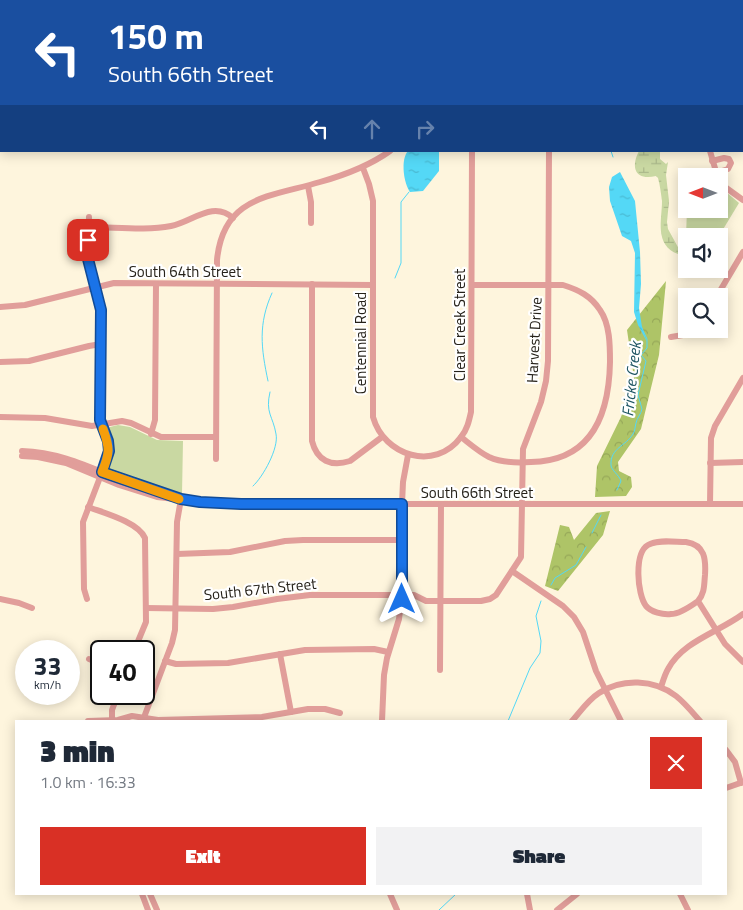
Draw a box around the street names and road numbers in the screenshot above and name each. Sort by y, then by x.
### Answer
street label: South 64th Street [129,260,242,283]
street label: Clear Creek Street [448,268,471,381]
street label: Centennial Road [349,292,372,394]
street label: Harvest Drive [520,297,548,383]
street label: South 66th Street [421,481,534,504]
street label: South 67th Street [203,572,318,606]

